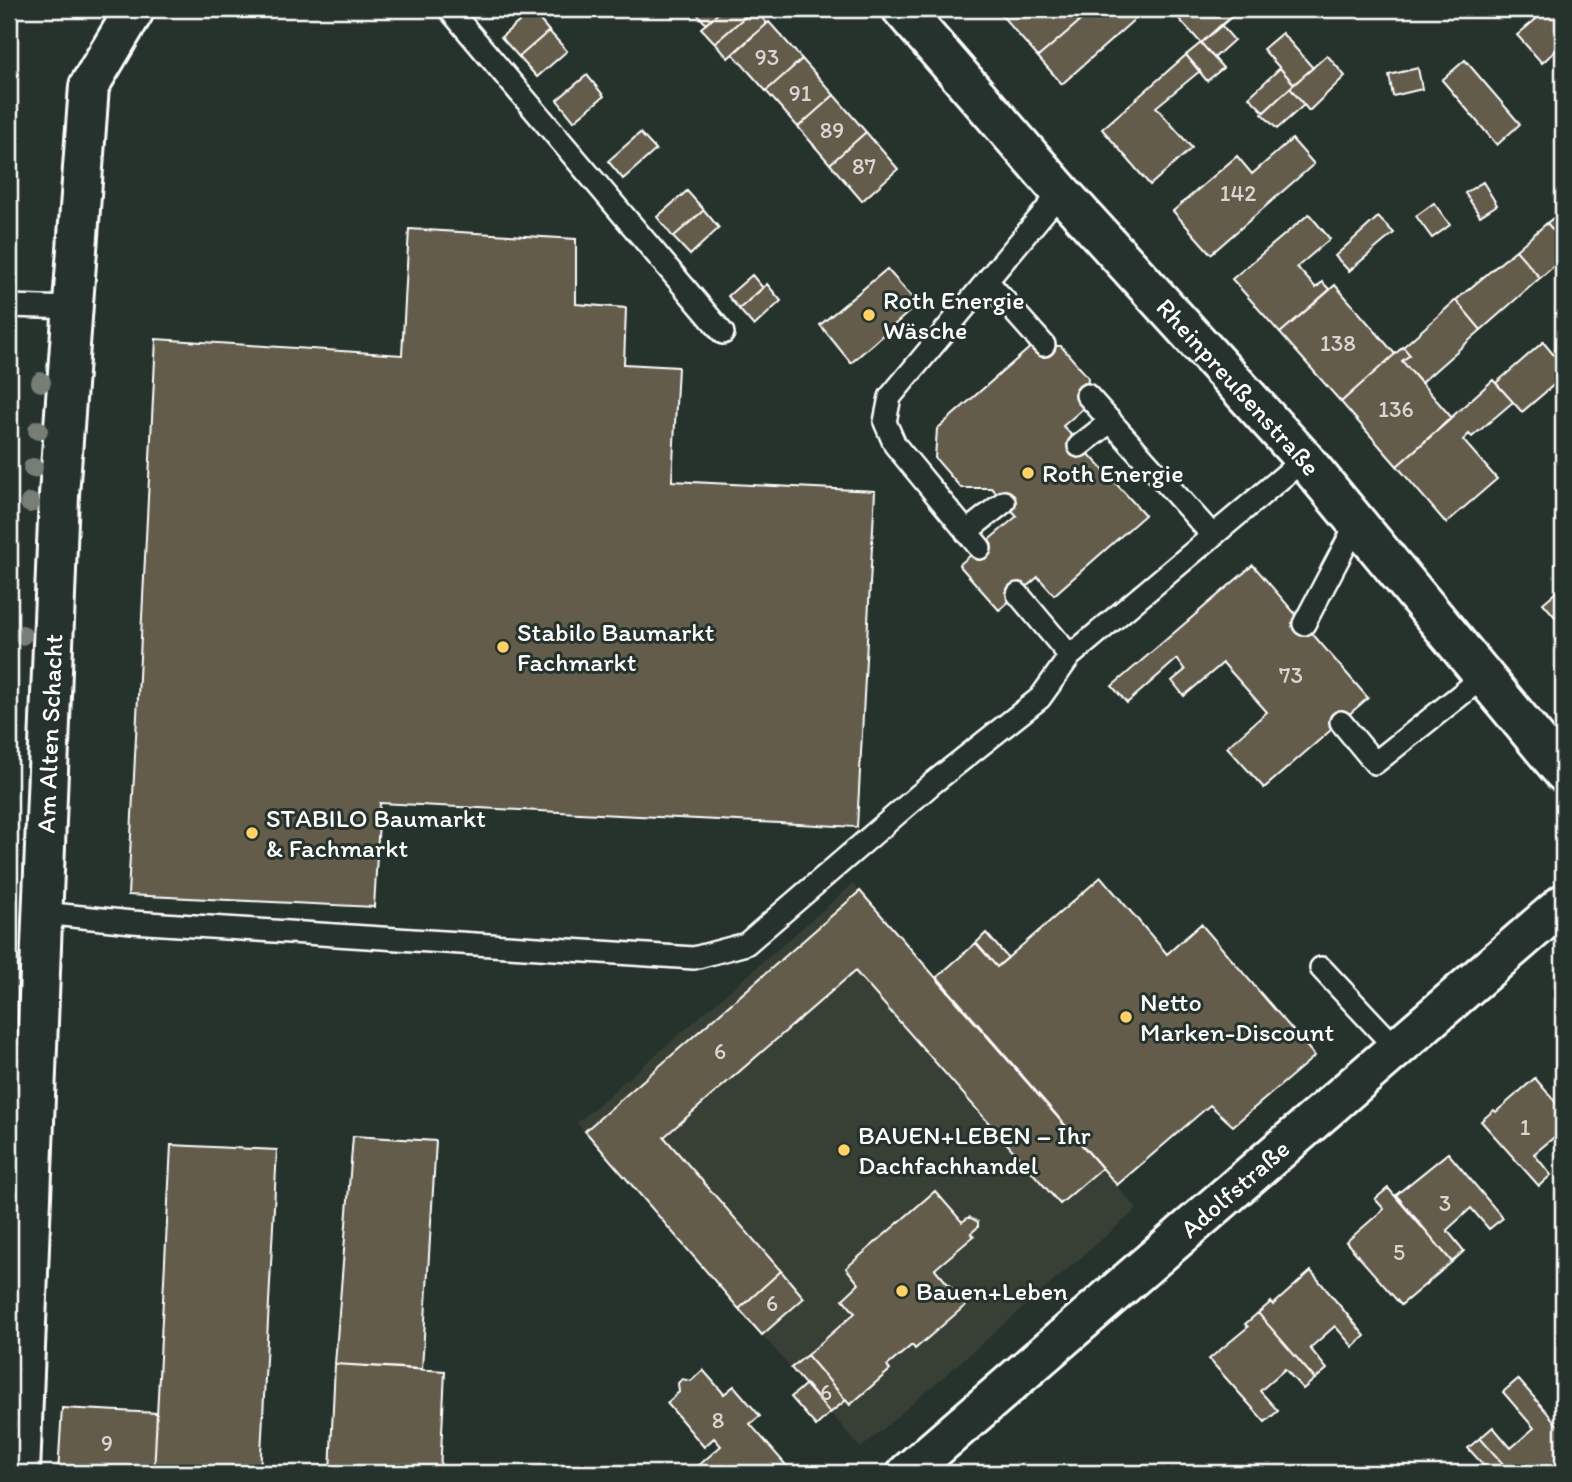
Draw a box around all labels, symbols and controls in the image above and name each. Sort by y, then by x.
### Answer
house number: 93 [755,43,779,71]
house number: 91 [789,79,812,107]
house number: 89 [820,116,844,144]
house number: 87 [852,152,876,180]
house number: 142 [1220,179,1256,207]
place label: Roth Energie Wäsche [883,284,1025,346]
street label: Rheinpreußenstraße [1150,291,1327,482]
marker: Roth Energie Wäsche [861,307,877,323]
house number: 138 [1320,329,1356,357]
house number: 136 [1378,395,1414,423]
place label: Roth Energie [1042,457,1184,489]
marker: Roth Energie [1020,465,1036,481]
place label: Stabilo Baumarkt Fachmarkt [517,616,715,678]
street label: Am Alten Schacht [30,633,69,834]
marker: Stabilo Baumarkt Fachmarkt [495,639,511,655]
house number: 73 [1279,661,1303,689]
place label: STABILO Baumarkt & Fachmarkt [266,802,486,864]
marker: STABILO Baumarkt & Fachmarkt [244,825,260,841]
place label: Netto Marken-Discount [1140,986,1335,1048]
marker: Netto Marken-Discount [1118,1009,1134,1025]
house number: 6 [714,1037,726,1065]
house number: 1 [1520,1113,1531,1141]
place label: BAUEN+LEBEN – Ihr Dachfachhandel [858,1119,1091,1181]
street label: Adolfstraße [1174,1132,1296,1245]
marker: BAUEN+LEBEN – Ihr Dachfachhandel [836,1142,852,1158]
house number: 3 [1439,1189,1451,1217]
house number: 5 [1393,1238,1405,1266]
place label: Bauen+Leben [916,1275,1068,1307]
marker: Bauen+Leben [894,1283,910,1299]
house number: 6 [766,1289,778,1317]
house number: 6 [820,1378,832,1406]
house number: 8 [712,1406,724,1434]
house number: 9 [101,1429,113,1457]

